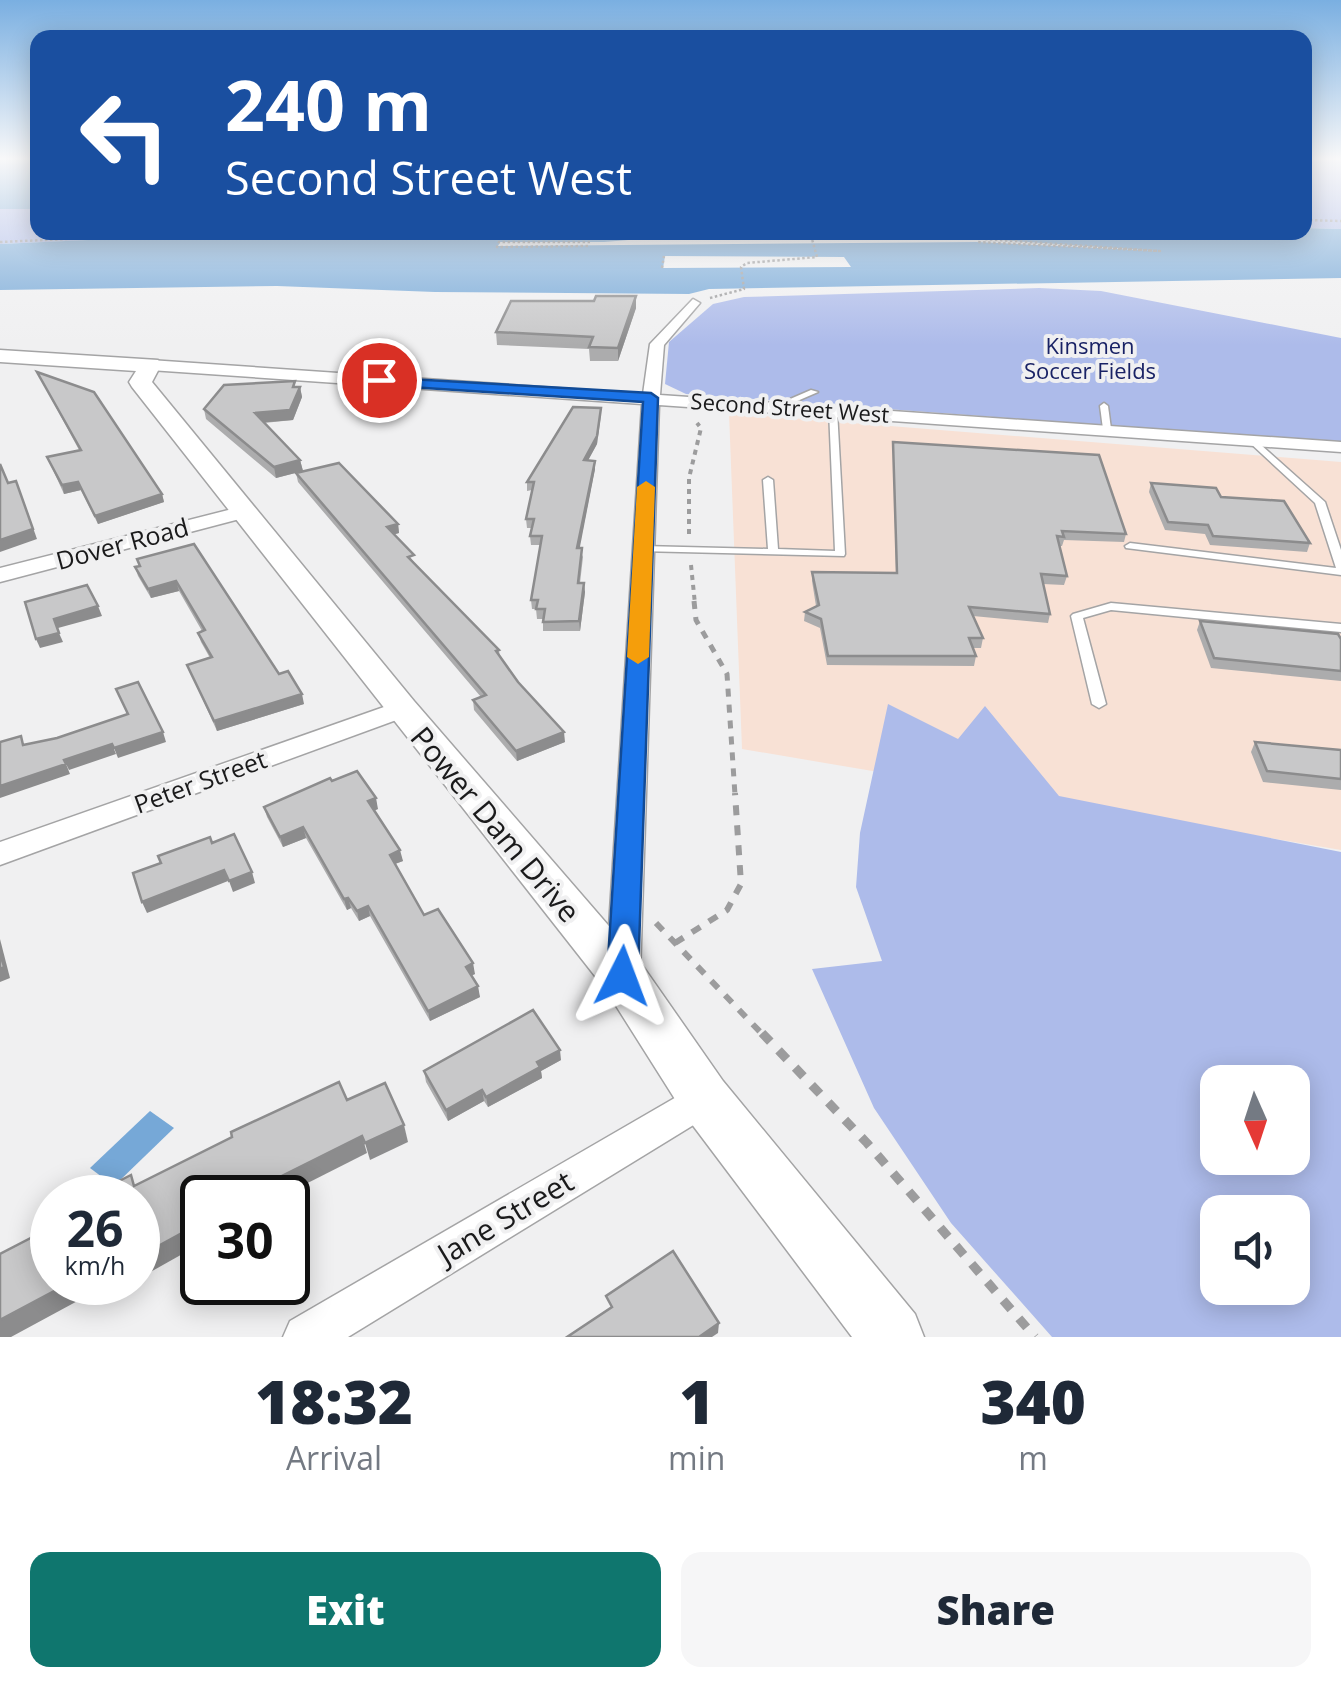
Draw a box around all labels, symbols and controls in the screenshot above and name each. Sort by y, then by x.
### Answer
text: 240 m [225,56,432,152]
icon: left [60,70,190,200]
text: Second Street West [225,147,632,208]
park label: Kinsmen Soccer Fields [1024,330,1156,385]
pin [337,338,422,423]
icon: arrive [352,353,407,408]
street label: Second Street West [690,385,890,429]
street label: Dover Road [52,509,192,577]
street label: Power Dam Drive [402,717,590,931]
street label: Peter Street [129,741,271,821]
position arrow [570,924,674,1028]
north arrow [1200,1065,1310,1175]
map controls [1200,1065,1310,1305]
street label: Jane Street [427,1160,581,1275]
speed limit sign: 30 [180,1175,310,1305]
text: 26 [66,1194,124,1262]
button: sound [1200,1195,1310,1305]
text: km/h [65,1248,125,1282]
text: 18:32 [255,1360,413,1442]
text: 1 [679,1360,714,1442]
text: 340 [980,1360,1086,1442]
text: Arrival [286,1436,382,1479]
text: min [668,1436,725,1479]
text: m [1018,1436,1048,1479]
button: Exit [30,1552,661,1667]
button: Share [681,1552,1311,1667]

